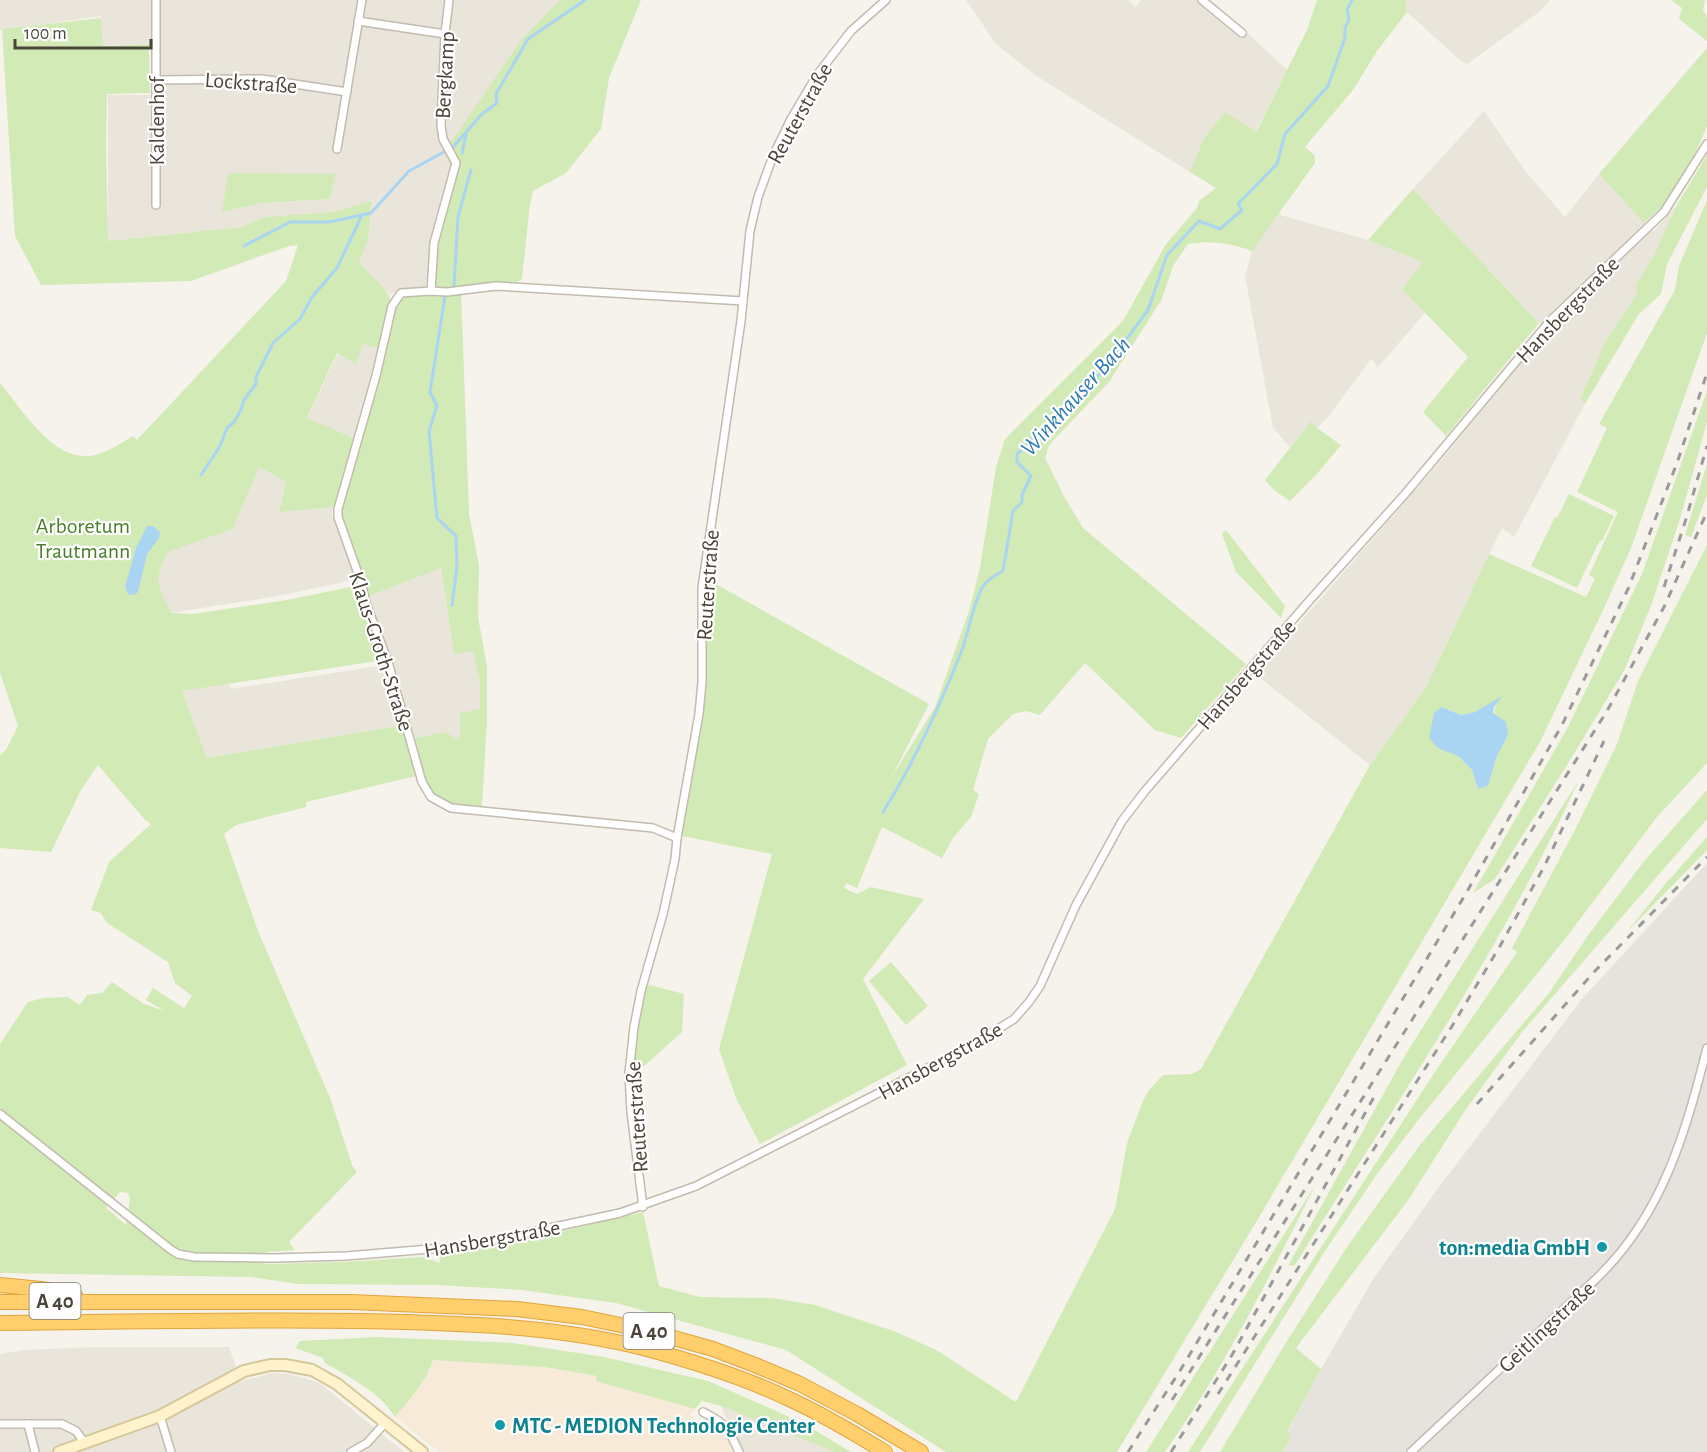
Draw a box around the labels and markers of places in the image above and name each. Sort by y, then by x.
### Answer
place label: ton:media GmbH [1439,1237,1590,1259]
marker: ton:media GmbH [1595,1240,1609,1254]
place label: MTC - MEDION Technologie Center [512,1415,815,1437]
marker: MTC - MEDION Technologie Center [493,1418,507,1432]

